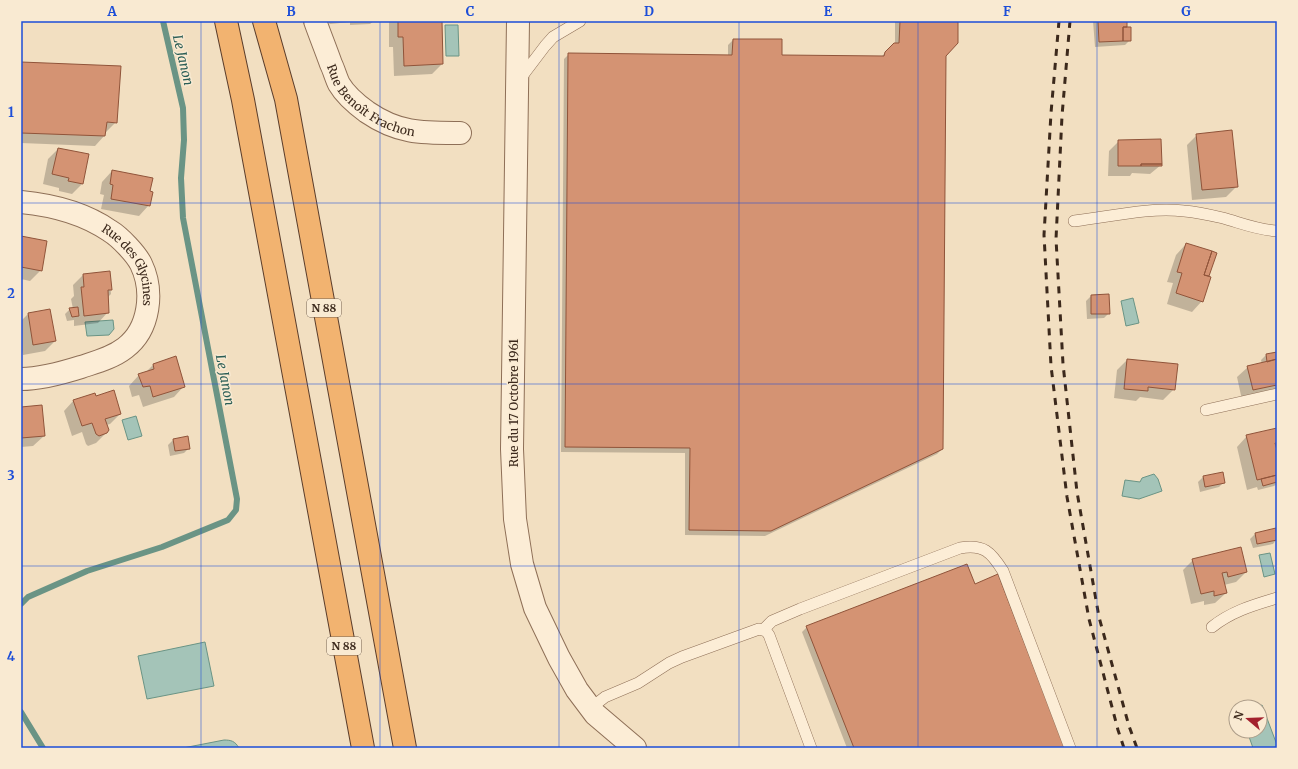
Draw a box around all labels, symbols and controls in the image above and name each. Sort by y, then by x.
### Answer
text: A [106,3,117,20]
text: B [286,3,296,20]
text: C [466,3,475,20]
text: D [644,3,654,20]
text: E [824,3,833,20]
text: F [1003,3,1011,20]
text: G [1181,3,1191,20]
water label: Le Janon [169,33,197,87]
street label: Rue Benoît Frachon [324,62,416,139]
text: 1 [8,104,14,121]
street label: Rue des Glycines [99,220,156,307]
text: 2 [7,285,15,302]
road number: N 88 [307,299,341,317]
street label: Rue du 17 Octobre 1961 [506,338,521,467]
water label: Le Janon [212,353,238,407]
text: 3 [7,467,15,484]
road number: N 88 [327,637,361,655]
text: 4 [7,648,16,665]
north arrow [1228,699,1268,739]
text: N [1231,709,1247,722]

